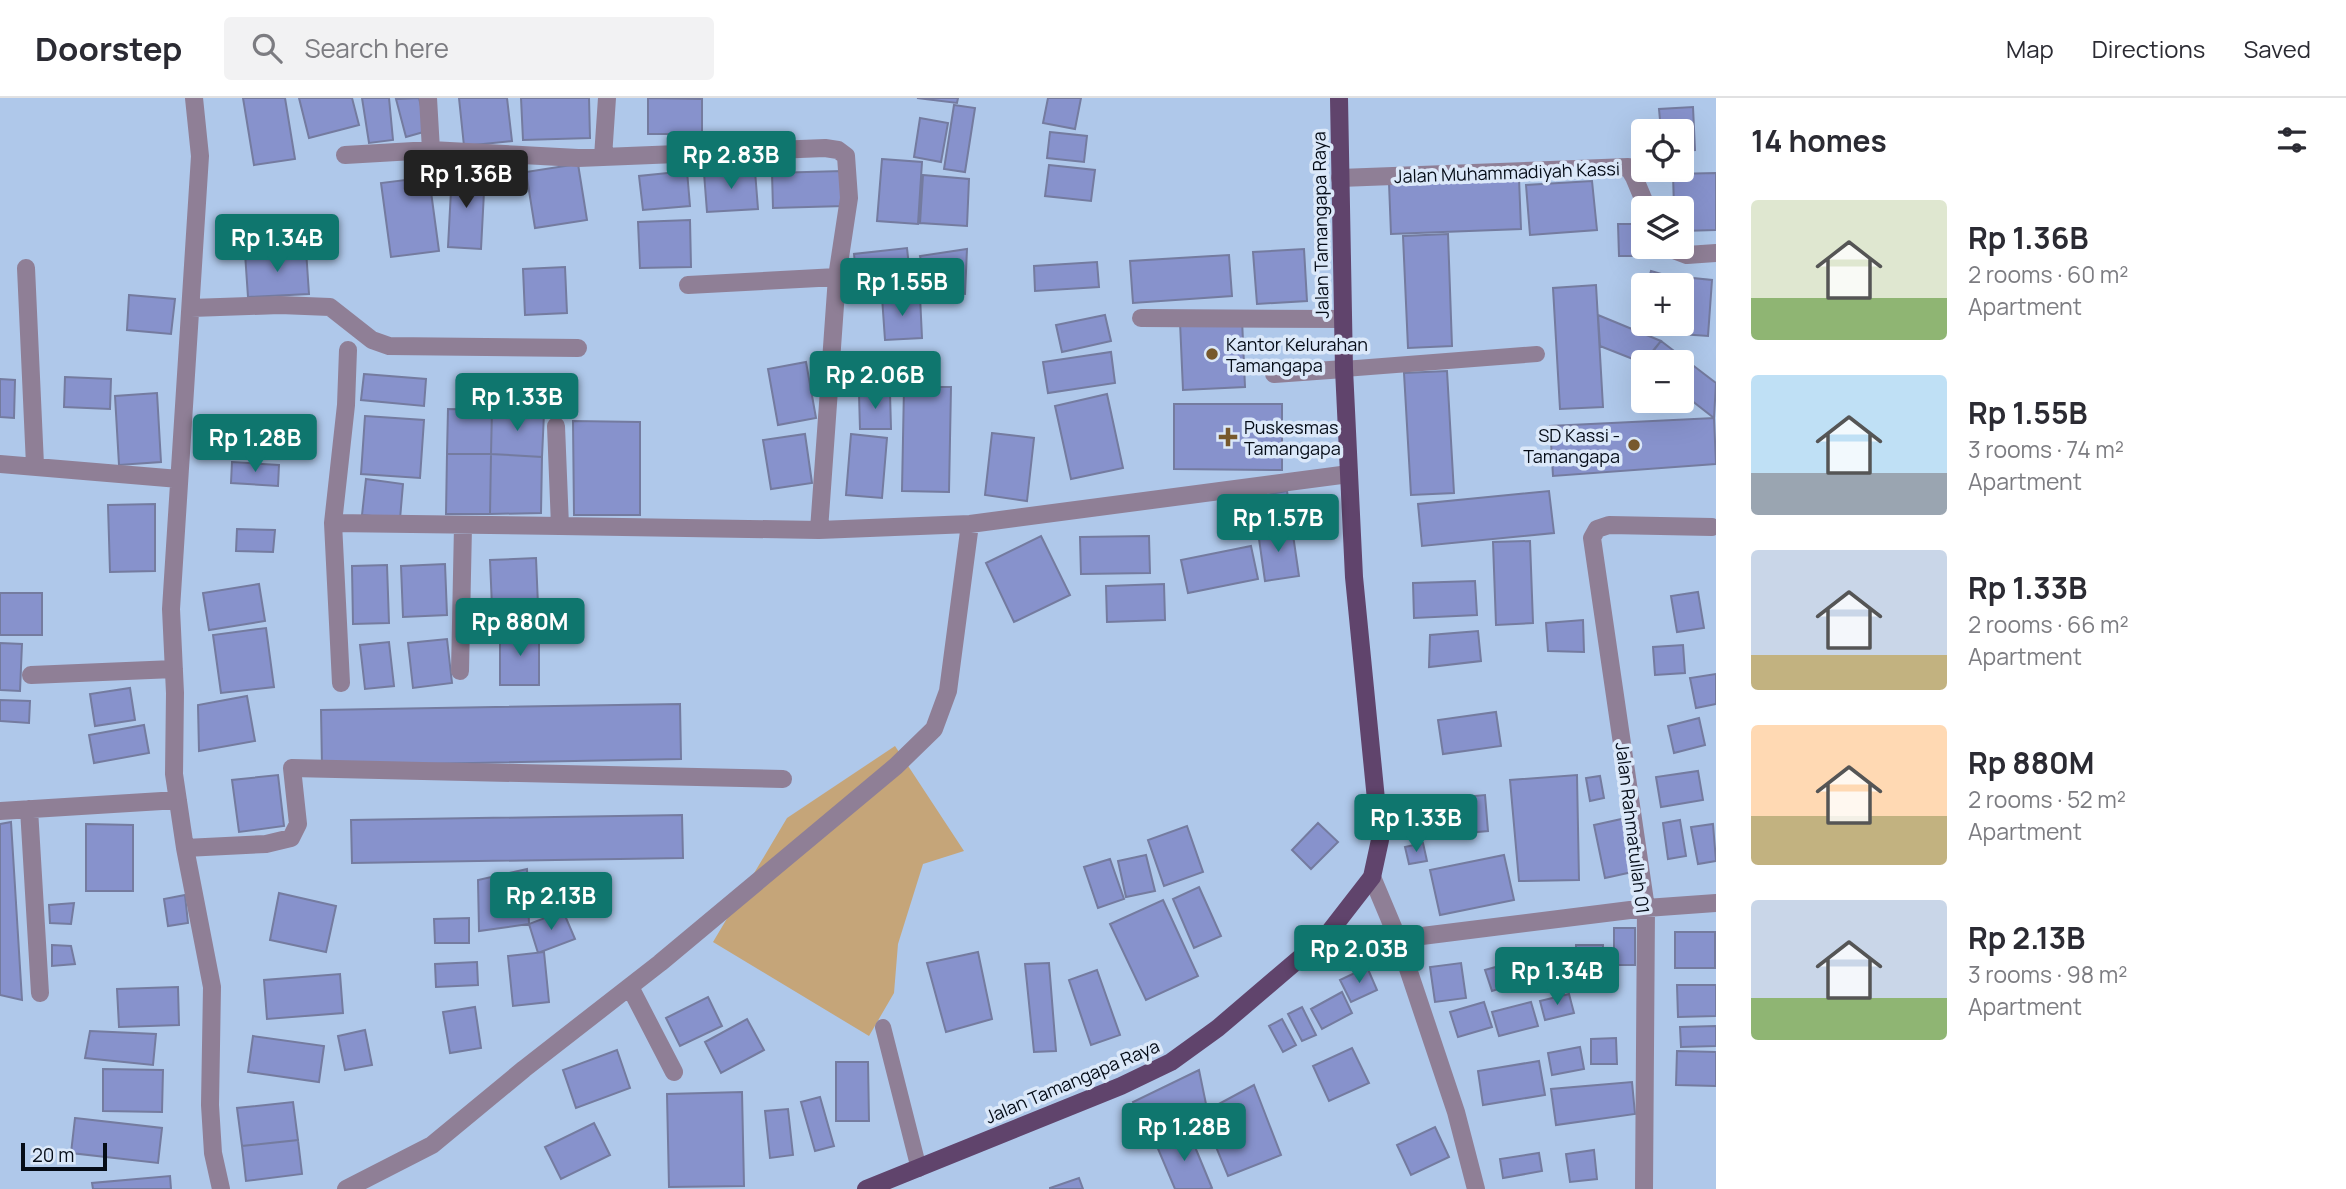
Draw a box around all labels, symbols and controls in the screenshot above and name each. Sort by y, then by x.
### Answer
search box [224,17,714,80]
text: Doorstep [35,26,182,71]
icon: search [248,29,286,67]
text: Search here [304,30,449,66]
text: Map [2006,32,2054,65]
text: Directions [2092,32,2205,65]
text: Saved [2243,32,2311,65]
map controls [1631,119,1694,413]
button: locate [1631,119,1694,182]
text: 14 homes [1751,120,1887,161]
icon: filters [2273,121,2311,159]
street label: Jalan Tamangapa Raya [1306,131,1334,319]
pin: Rp 2.83B [659,132,803,191]
text: Rp 2.83B [683,138,779,170]
pin: Rp 1.36B [394,150,538,210]
street label: Jalan Muhammadiyah Kassi [1394,156,1620,188]
text: Rp 1.36B [420,157,512,189]
button: layers [1631,196,1694,259]
pin: Rp 1.34B [205,214,349,274]
text: Rp 1.36B [1968,217,2088,258]
text: Rp 1.34B [231,221,323,253]
icon: home [1807,228,1891,312]
pin: Rp 1.55B [830,258,974,318]
text: 2 rooms · 60 m² [1968,258,2129,290]
text: Rp 1.55B [856,265,948,297]
button: + [1631,273,1694,336]
text: Apartment [1968,290,2082,322]
place label: Kantor Kelurahan Tamangapa [1226,332,1368,377]
marker: Kantor Kelurahan Tamangapa [1204,346,1220,362]
button: − [1631,350,1694,413]
pin: Rp 2.06B [803,352,947,411]
text: Rp 2.06B [826,358,924,390]
pin: Rp 1.33B [445,374,589,433]
text: Rp 1.33B [471,380,563,412]
text: Rp 1.55B [1968,392,2087,433]
icon: home [1807,403,1891,487]
pin: Rp 1.28B [183,414,327,474]
place label: Puskesmas Tamangapa [1244,415,1341,460]
text: Rp 1.28B [209,421,301,453]
place label: SD Kassi - Tamangapa [1523,423,1620,468]
marker: Puskesmas Tamangapa [1218,427,1238,447]
text: 3 rooms · 74 m² [1968,433,2124,465]
marker: SD Kassi - Tamangapa [1626,437,1642,453]
text: Apartment [1968,465,2082,497]
pin: Rp 1.57B [1206,494,1350,554]
text: Rp 1.57B [1233,501,1323,533]
text: Rp 1.33B [1968,567,2087,608]
icon: home [1807,578,1891,662]
pin: Rp 880M [455,598,585,658]
text: Rp 880M [472,605,568,637]
text: 2 rooms · 66 m² [1968,608,2129,640]
text: Apartment [1968,640,2082,672]
street label: Jalan Rahmatullah 01 [1611,741,1655,915]
text: Rp 880M [1968,742,2094,783]
icon: home [1807,753,1891,837]
text: 2 rooms · 52 m² [1968,783,2126,815]
pin: Rp 1.33B [1344,794,1488,854]
text: Rp 1.33B [1370,801,1462,833]
text: Apartment [1968,815,2082,847]
pin: Rp 2.13B [479,872,623,932]
text: Rp 2.13B [506,879,596,911]
text: Rp 2.13B [1968,917,2085,958]
pin: Rp 2.03B [1287,926,1431,985]
icon: home [1807,928,1891,1012]
text: Rp 2.03B [1310,932,1408,964]
pin: Rp 1.34B [1485,948,1629,1007]
text: Rp 1.34B [1511,954,1603,986]
text: 3 rooms · 98 m² [1968,958,2128,990]
text: Apartment [1968,990,2082,1022]
street label: Jalan Tamangapa Raya [981,1033,1163,1129]
pin: Rp 1.28B [1112,1104,1256,1163]
text: Rp 1.28B [1138,1110,1230,1142]
scale bar [21,1140,107,1172]
text: 20 m [32,1142,74,1168]

